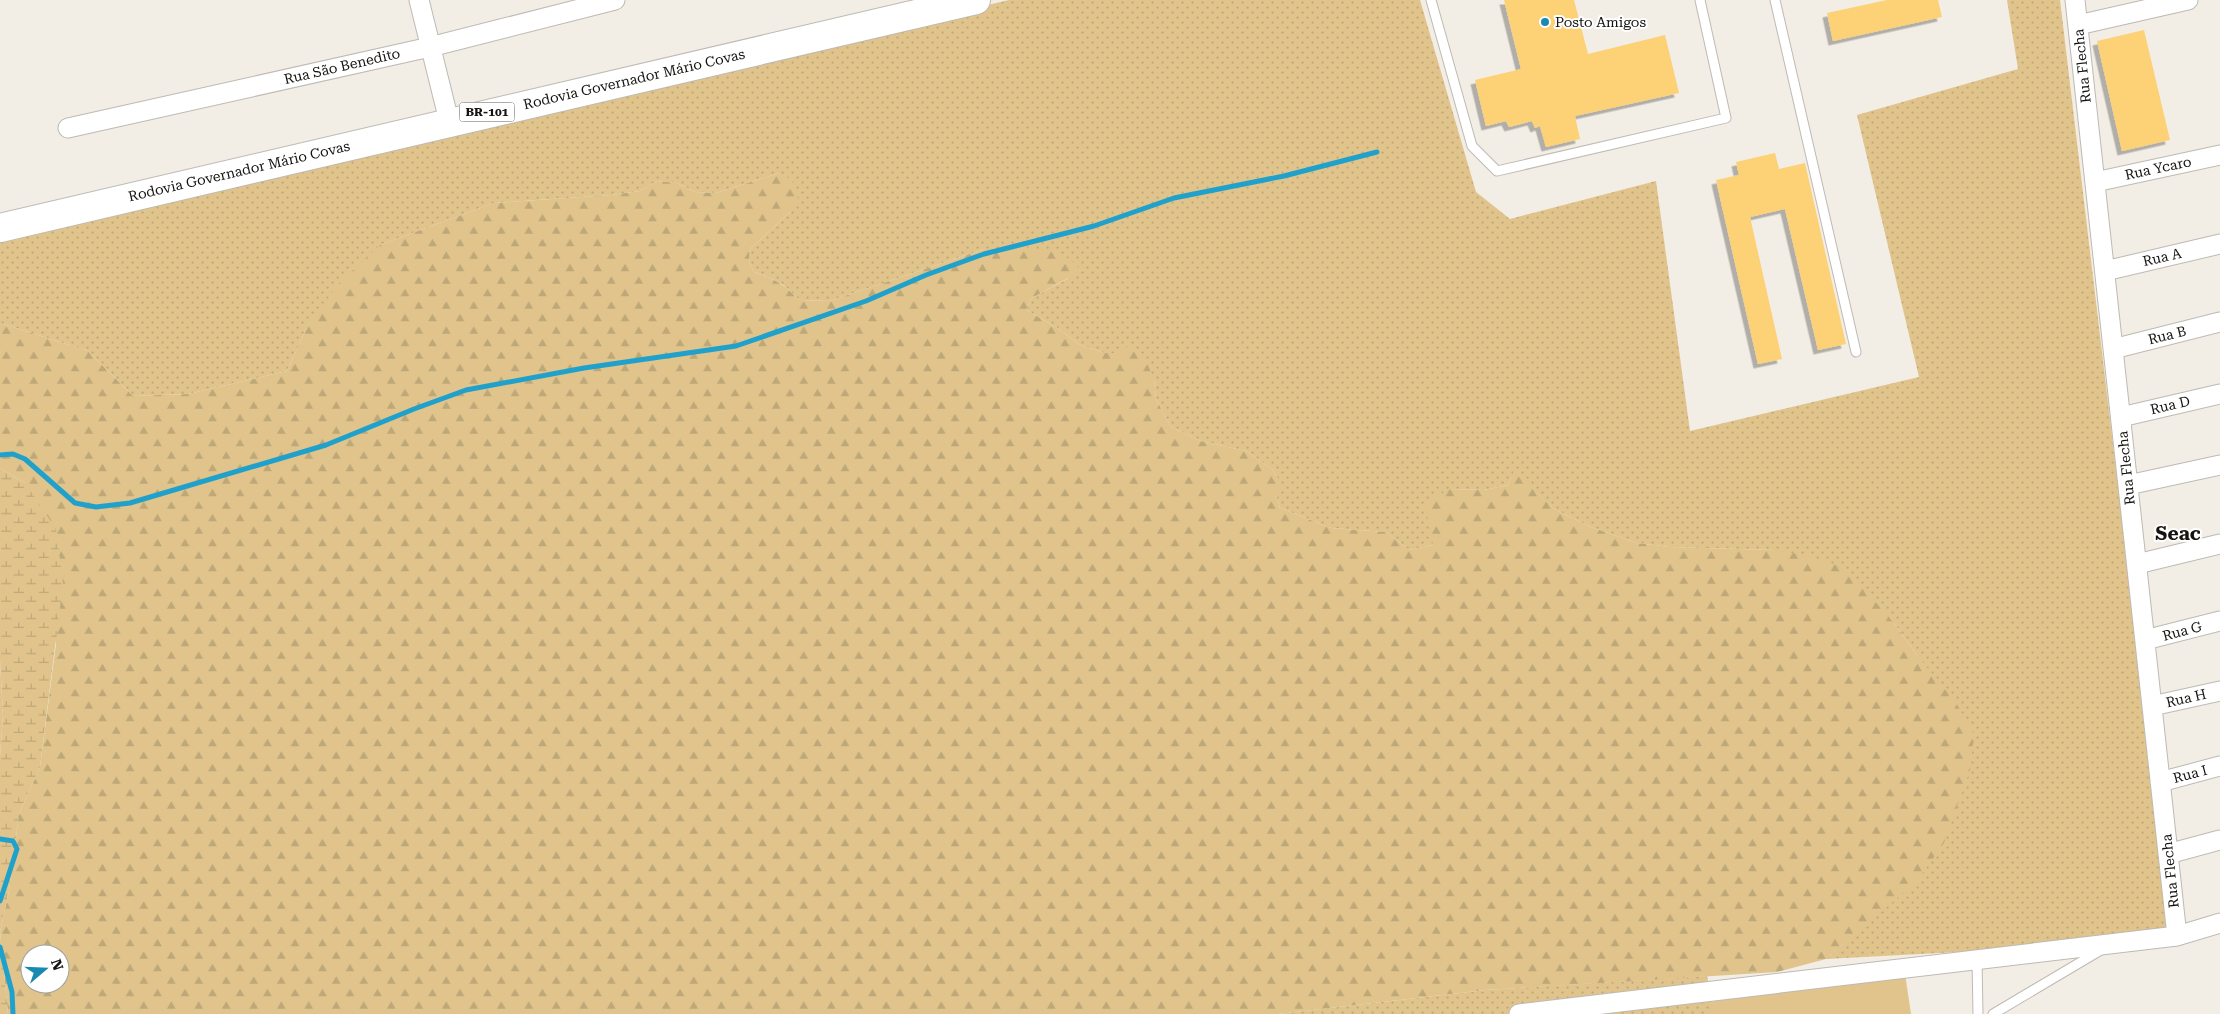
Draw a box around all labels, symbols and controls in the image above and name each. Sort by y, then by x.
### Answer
place label: Posto Amigos [1555,14,1646,30]
marker: Posto Amigos [1539,16,1551,28]
street label: Rua Flecha [2070,28,2094,104]
street label: Rua São Benedito [282,45,402,87]
street label: Rodovia Governador Mário Covas [522,46,747,112]
road number: BR-101 [460,102,514,121]
street label: Rodovia Governador Mário Covas [127,138,352,204]
street label: Rua Ycaro [2123,153,2193,183]
street label: Rua A [2141,245,2183,269]
street label: Rua B [2146,323,2188,347]
street label: Rua D [2149,393,2192,417]
street label: Rua Flecha [2114,430,2138,506]
district label: Seac [2155,522,2201,545]
street label: Rua G [2161,618,2204,644]
street label: Rua H [2164,686,2208,710]
street label: Rua I [2171,762,2209,786]
street label: Rua Flecha [2158,833,2182,909]
north arrow [20,944,70,994]
text: N [48,957,67,973]

